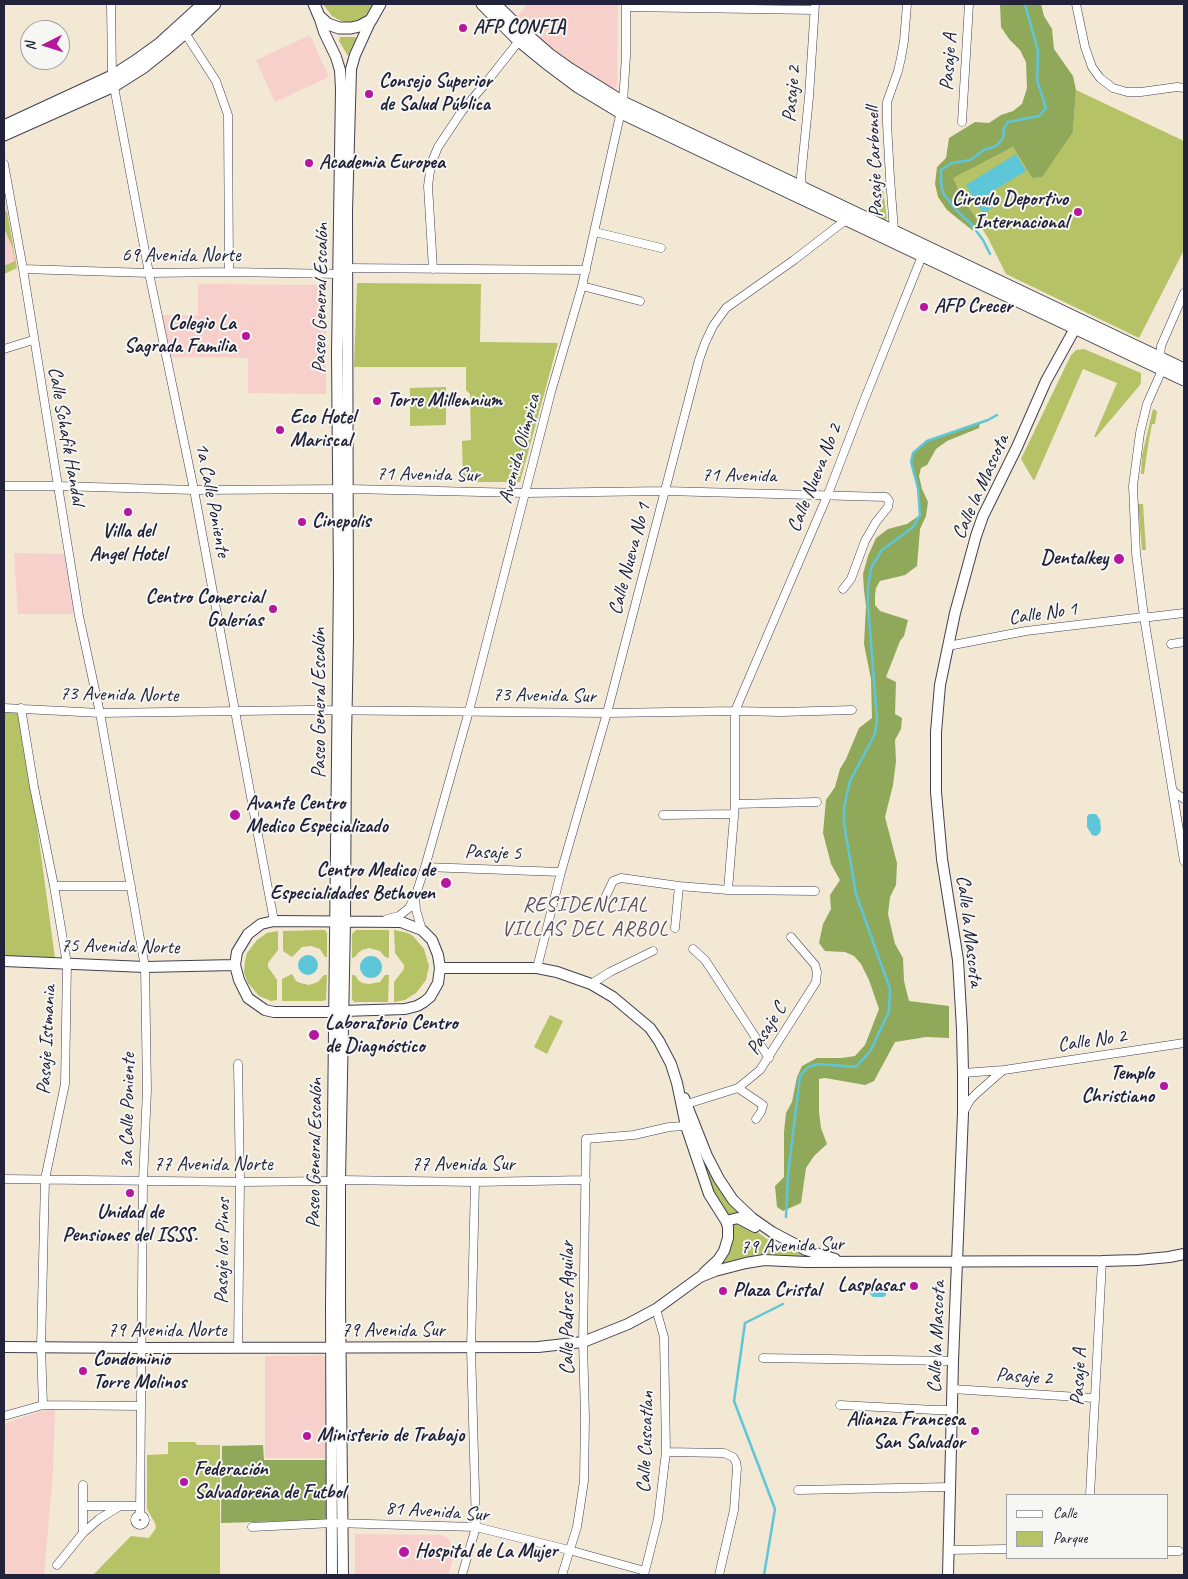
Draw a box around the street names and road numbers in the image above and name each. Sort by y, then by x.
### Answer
street label: Pasaje A [935,32,963,92]
street label: Pasaje 2 [778,65,806,123]
street label: Pasaje Carbonell [861,106,889,218]
street label: Paseo General Escalón [308,223,334,373]
street label: 69 Avenida Norte [122,244,240,268]
street label: Calle Schafik Handal [42,365,90,507]
street label: Avenida Olímpica [494,392,546,506]
street label: Calle Nueva No 2 [782,420,848,536]
street label: Calle la Mascota [947,431,1015,543]
street label: 1a Calle Poniente [189,441,235,559]
street label: 71 Avenida Sur [376,462,480,488]
street label: 71 Avenida [701,463,777,489]
street label: Calle Nueva No 1 [604,500,656,618]
street label: Calle No 1 [1007,597,1079,631]
street label: Paseo General Escalón [308,628,332,778]
street label: 73 Avenida Norte [59,682,179,708]
street label: 73 Avenida Sur [492,683,596,709]
street label: Pasaje 5 [464,840,522,866]
street label: Calle la Mascota [950,874,988,988]
street label: 75 Avenida Norte [60,934,180,960]
street label: Pasaje Istmania [32,985,62,1095]
street label: Pasaje C [742,999,792,1059]
street label: Calle No 2 [1056,1024,1128,1058]
street label: 3a Calle Poniente [115,1053,141,1169]
street label: Paseo General Escalón [302,1078,328,1228]
street label: 77 Avenida Norte [154,1153,272,1177]
street label: 77 Avenida Sur [411,1153,515,1177]
street label: Pasaje los Pinos [210,1198,236,1304]
street label: 79 Avenida Sur [740,1232,844,1260]
street label: Calle Padres Aguilar [556,1241,580,1375]
street label: Calle la Mascota [923,1281,951,1393]
street label: 79 Avenida Norte [108,1319,226,1343]
street label: 79 Avenida Sur [341,1319,445,1343]
street label: Pasaje A [1066,1348,1092,1406]
street label: Pasaje 2 [995,1363,1053,1391]
street label: Calle Cuscatlan [632,1391,660,1493]
street label: 81 Avenida Sur [385,1496,489,1528]

